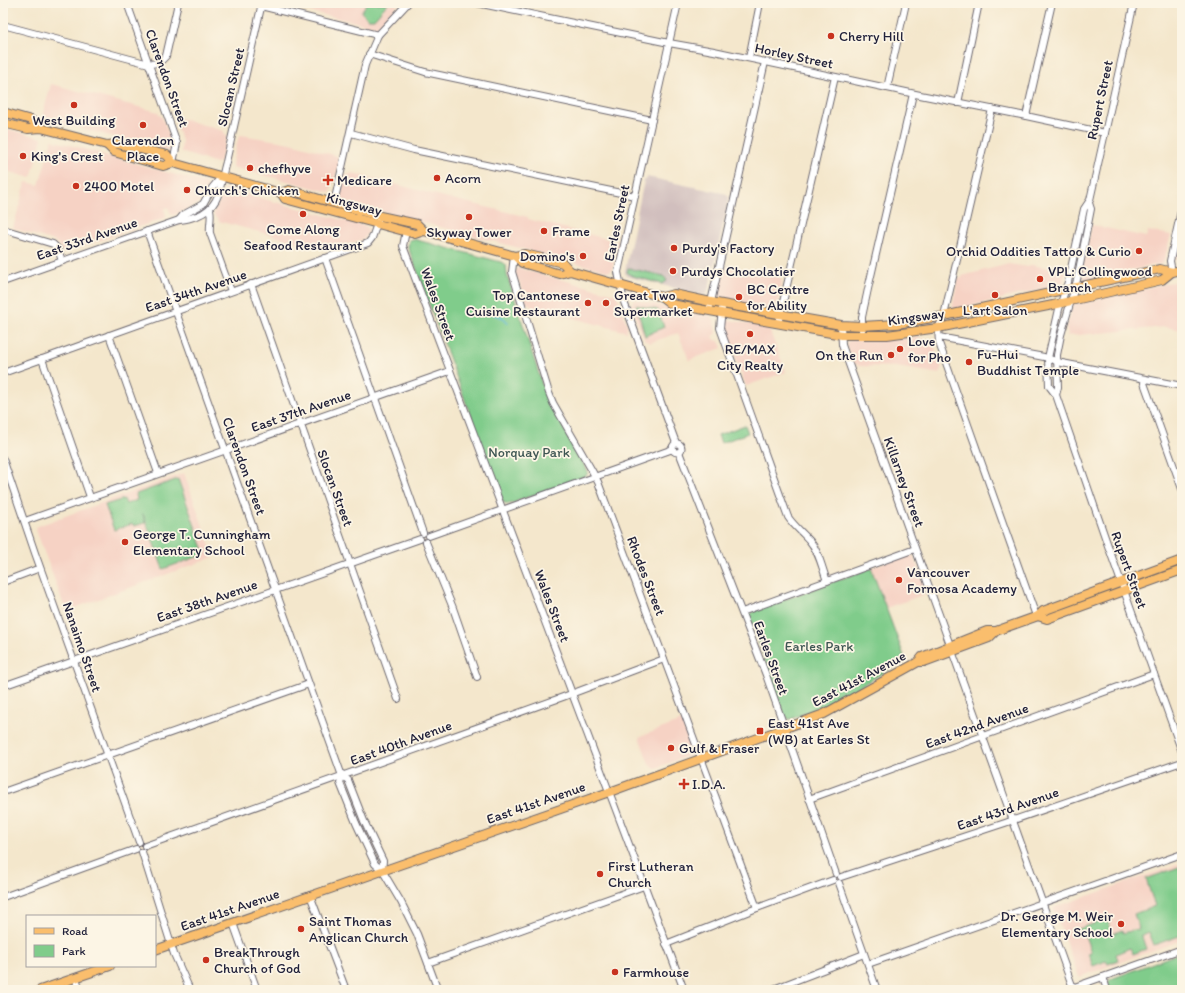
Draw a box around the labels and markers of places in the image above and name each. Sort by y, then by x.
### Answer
place label: Cherry Hill [839,28,904,45]
marker: Cherry Hill [826,31,836,41]
marker: West Building [69,100,79,110]
place label: West Building [33,112,116,129]
marker: Clarendon Place [138,120,148,130]
place label: Clarendon Place [112,132,175,165]
place label: King's Crest [31,148,103,165]
marker: King's Crest [18,151,28,161]
place label: chefhyve [258,160,311,177]
marker: chefhyve [245,163,255,173]
place label: Acorn [445,170,481,187]
place label: Medicare [337,172,392,189]
marker: Acorn [432,173,442,183]
marker: Medicare [322,174,334,186]
place label: 2400 Motel [84,178,154,195]
marker: 2400 Motel [71,181,81,191]
place label: Church's Chicken [195,182,299,199]
marker: Church's Chicken [182,185,192,195]
marker: Come Along Seafood Restaurant [298,209,308,219]
marker: Skyway Tower [464,212,474,222]
place label: Come Along Seafood Restaurant [244,221,362,254]
place label: Frame [552,223,590,240]
place label: Skyway Tower [427,224,512,241]
marker: Frame [539,226,549,236]
place label: Purdy's Factory [682,240,775,257]
marker: Purdy's Factory [669,243,679,253]
place label: Orchid Oddities Tattoo & Curio [946,243,1131,260]
marker: Orchid Oddities Tattoo & Curio [1134,246,1144,256]
place label: Domino's [520,248,575,265]
marker: Domino's [578,251,588,261]
place label: Purdys Chocolatier [681,263,795,280]
place label: VPL: Collingwood Branch [1048,263,1153,296]
marker: Purdys Chocolatier [668,266,678,276]
marker: VPL: Collingwood Branch [1035,274,1045,284]
place label: BC Centre for Ability [747,281,810,314]
place label: Top Cantonese Cuisine Restaurant [466,287,580,320]
place label: Great Two Supermarket [614,287,693,320]
marker: L'art Salon [990,290,1000,300]
marker: BC Centre for Ability [734,292,744,302]
marker: Top Cantonese Cuisine Restaurant [583,298,593,308]
marker: Great Two Supermarket [601,298,611,308]
place label: L'art Salon [963,302,1027,319]
marker: RE/MAX City Realty [745,329,755,339]
place label: Love for Pho [908,333,951,366]
place label: RE/MAX City Realty [717,341,783,374]
marker: Love for Pho [895,344,905,354]
place label: Fu-Hui Buddhist Temple [977,346,1079,379]
place label: On the Run [815,347,883,364]
marker: On the Run [886,350,896,360]
marker: Fu-Hui Buddhist Temple [964,357,974,367]
place label: George T. Cunningham Elementary School [133,526,271,559]
marker: George T. Cunningham Elementary School [120,537,130,547]
place label: Vancouver Formosa Academy [907,564,1017,597]
marker: Vancouver Formosa Academy [894,575,904,585]
place label: East 41st Ave (WB) at Earles St [768,715,870,748]
marker: East 41st Ave (WB) at Earles St [755,726,765,736]
place label: Gulf & Fraser [679,740,760,757]
marker: Gulf & Fraser [666,743,676,753]
place label: I.D.A. [692,776,726,793]
marker: I.D.A. [679,779,689,789]
place label: First Lutheran Church [608,858,694,891]
marker: First Lutheran Church [595,869,605,879]
place label: Dr. George M. Weir Elementary School [1000,908,1113,941]
place label: Saint Thomas Anglican Church [309,913,409,946]
marker: Dr. George M. Weir Elementary School [1116,919,1126,929]
marker: Saint Thomas Anglican Church [296,924,306,934]
place label: BreakThrough Church of God [214,944,301,977]
marker: BreakThrough Church of God [201,955,211,965]
place label: Farmhouse [623,964,689,981]
marker: Farmhouse [610,967,620,977]

